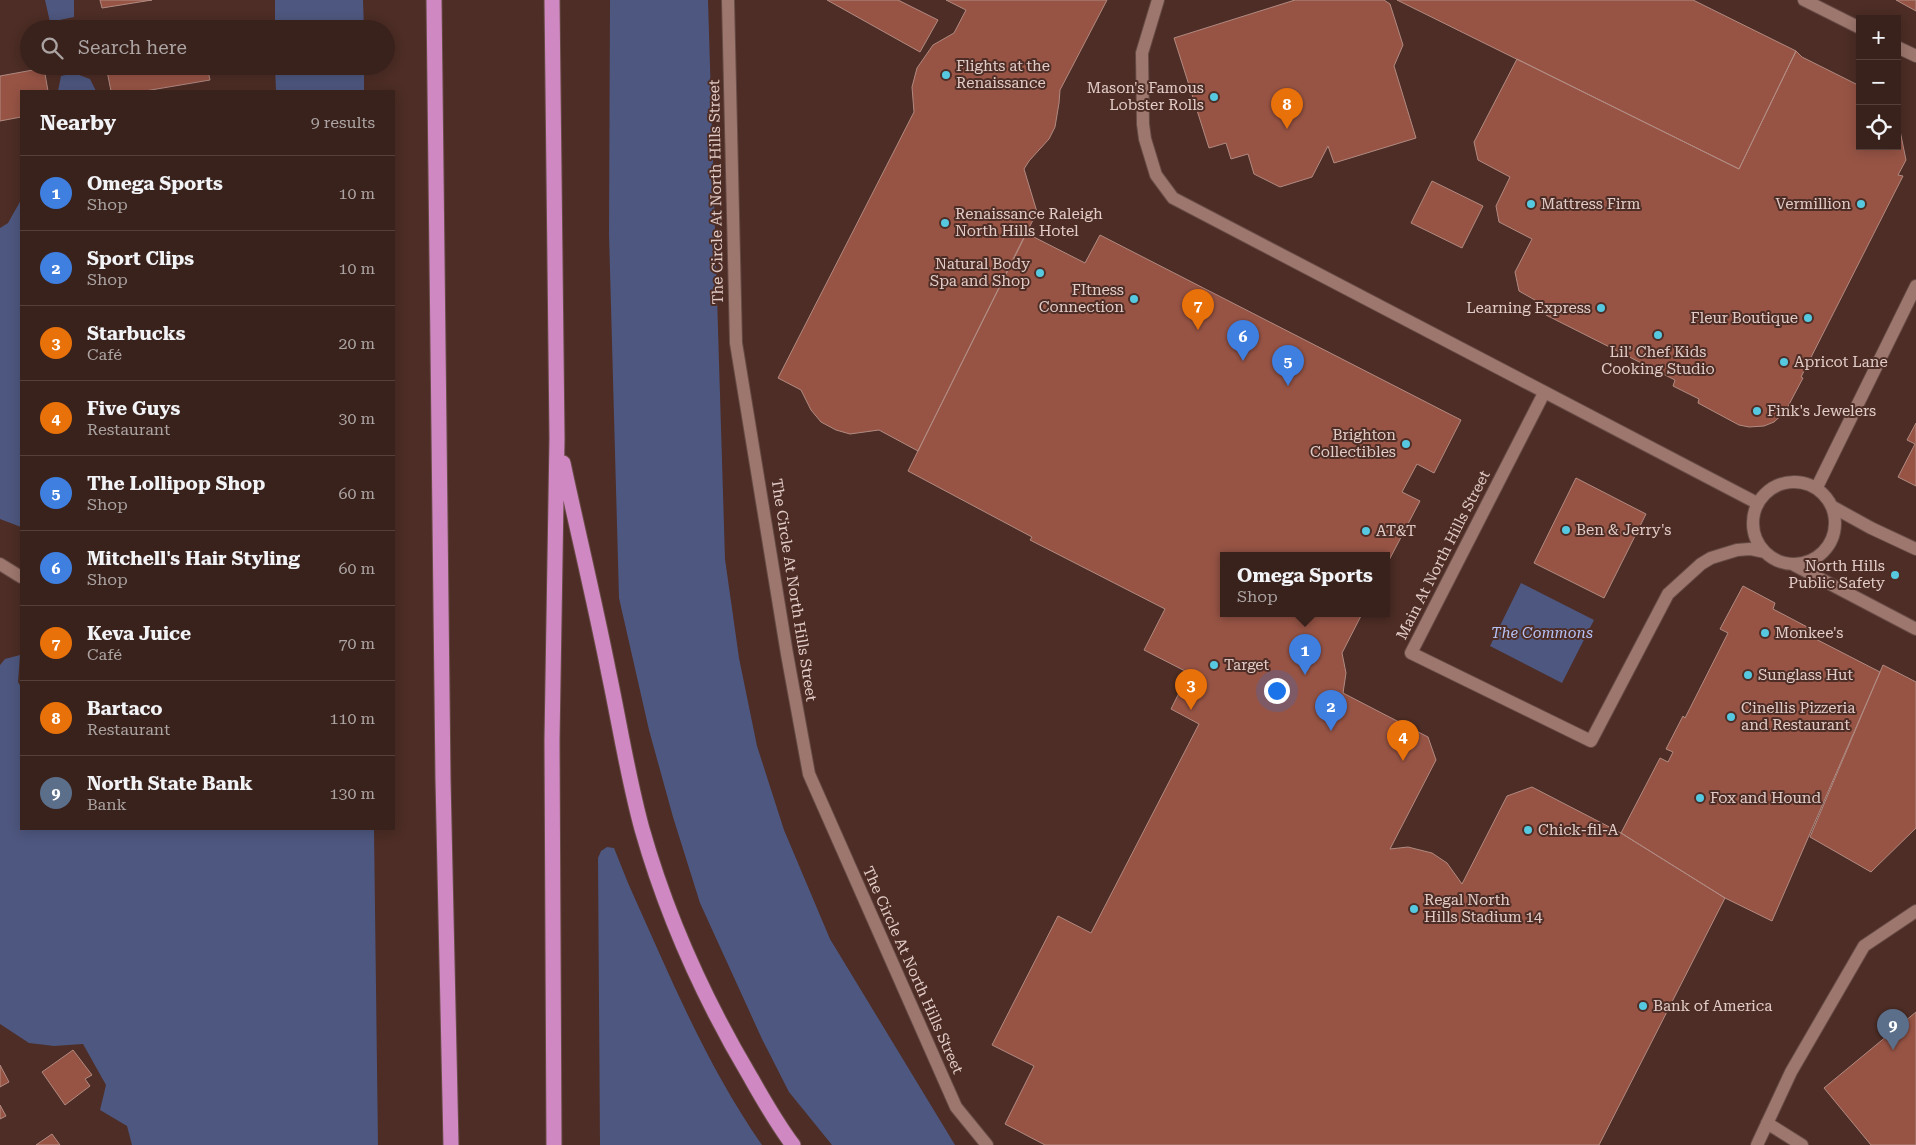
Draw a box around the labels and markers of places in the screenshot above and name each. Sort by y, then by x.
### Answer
place label: Flights at the Renaissance [956,57,1050,92]
marker: Flights at the Renaissance [940,69,952,81]
place label: Mason's Famous Lobster Rolls [1087,79,1204,114]
pin: 8 [1271,88,1303,129]
marker: Mason's Famous Lobster Rolls [1208,91,1220,103]
place label: Mattress Firm [1541,195,1641,213]
place label: Vermillion [1776,195,1851,213]
marker: Mattress Firm [1525,198,1537,210]
marker: Vermillion [1855,198,1867,210]
place label: Renaissance Raleigh North Hills Hotel [955,205,1103,240]
marker: Renaissance Raleigh North Hills Hotel [939,217,951,229]
place label: Natural Body Spa and Shop [930,255,1030,290]
marker: Natural Body Spa and Shop [1034,267,1046,279]
place label: FItness Connection [1039,281,1124,316]
pin: 7 [1182,289,1214,330]
marker: FItness Connection [1128,293,1140,305]
place label: Learning Express [1466,299,1591,317]
marker: Learning Express [1595,302,1607,314]
place label: Fleur Boutique [1691,309,1798,327]
marker: Fleur Boutique [1802,312,1814,324]
pin: 6 [1227,320,1259,361]
marker: Lil' Chef Kids Cooking Studio [1652,329,1664,341]
place label: Lil' Chef Kids Cooking Studio [1601,343,1715,378]
pin: 5 [1272,345,1304,386]
place label: Apricot Lane [1794,353,1888,371]
marker: Apricot Lane [1778,356,1790,368]
place label: Fink's Jewelers [1767,402,1876,420]
marker: Fink's Jewelers [1751,405,1763,417]
place label: Brighton Collectibles [1310,426,1396,461]
marker: Brighton Collectibles [1400,438,1412,450]
place label: Ben & Jerry's [1576,521,1671,539]
place label: AT&T [1376,522,1416,540]
marker: Ben & Jerry's [1560,524,1572,536]
marker: AT&T [1360,525,1372,537]
place label: North Hills Public Safety [1788,557,1885,592]
marker: North Hills Public Safety [1889,569,1901,581]
place label: Monkee's [1775,624,1843,642]
marker: Monkee's [1759,627,1771,639]
pin: 1 [1289,634,1321,675]
place label: Target [1224,656,1270,674]
marker: Target [1208,659,1220,671]
place label: Sunglass Hut [1758,666,1853,684]
pin: 3 [1175,669,1207,710]
marker: Sunglass Hut [1742,669,1754,681]
pin: 2 [1315,690,1347,731]
place label: Cinellis Pizzeria and Restaurant [1741,699,1855,734]
marker: Cinellis Pizzeria and Restaurant [1725,711,1737,723]
pin: 4 [1387,720,1419,761]
place label: Fox and Hound [1710,789,1822,807]
marker: Fox and Hound [1694,792,1706,804]
place label: Chick-fil-A [1538,821,1619,839]
marker: Chick-fil-A [1522,824,1534,836]
place label: Regal North Hills Stadium 14 [1424,891,1543,926]
marker: Regal North Hills Stadium 14 [1408,903,1420,915]
place label: Bank of America [1653,997,1772,1015]
marker: Bank of America [1637,1000,1649,1012]
pin: 9 [1877,1009,1909,1050]

